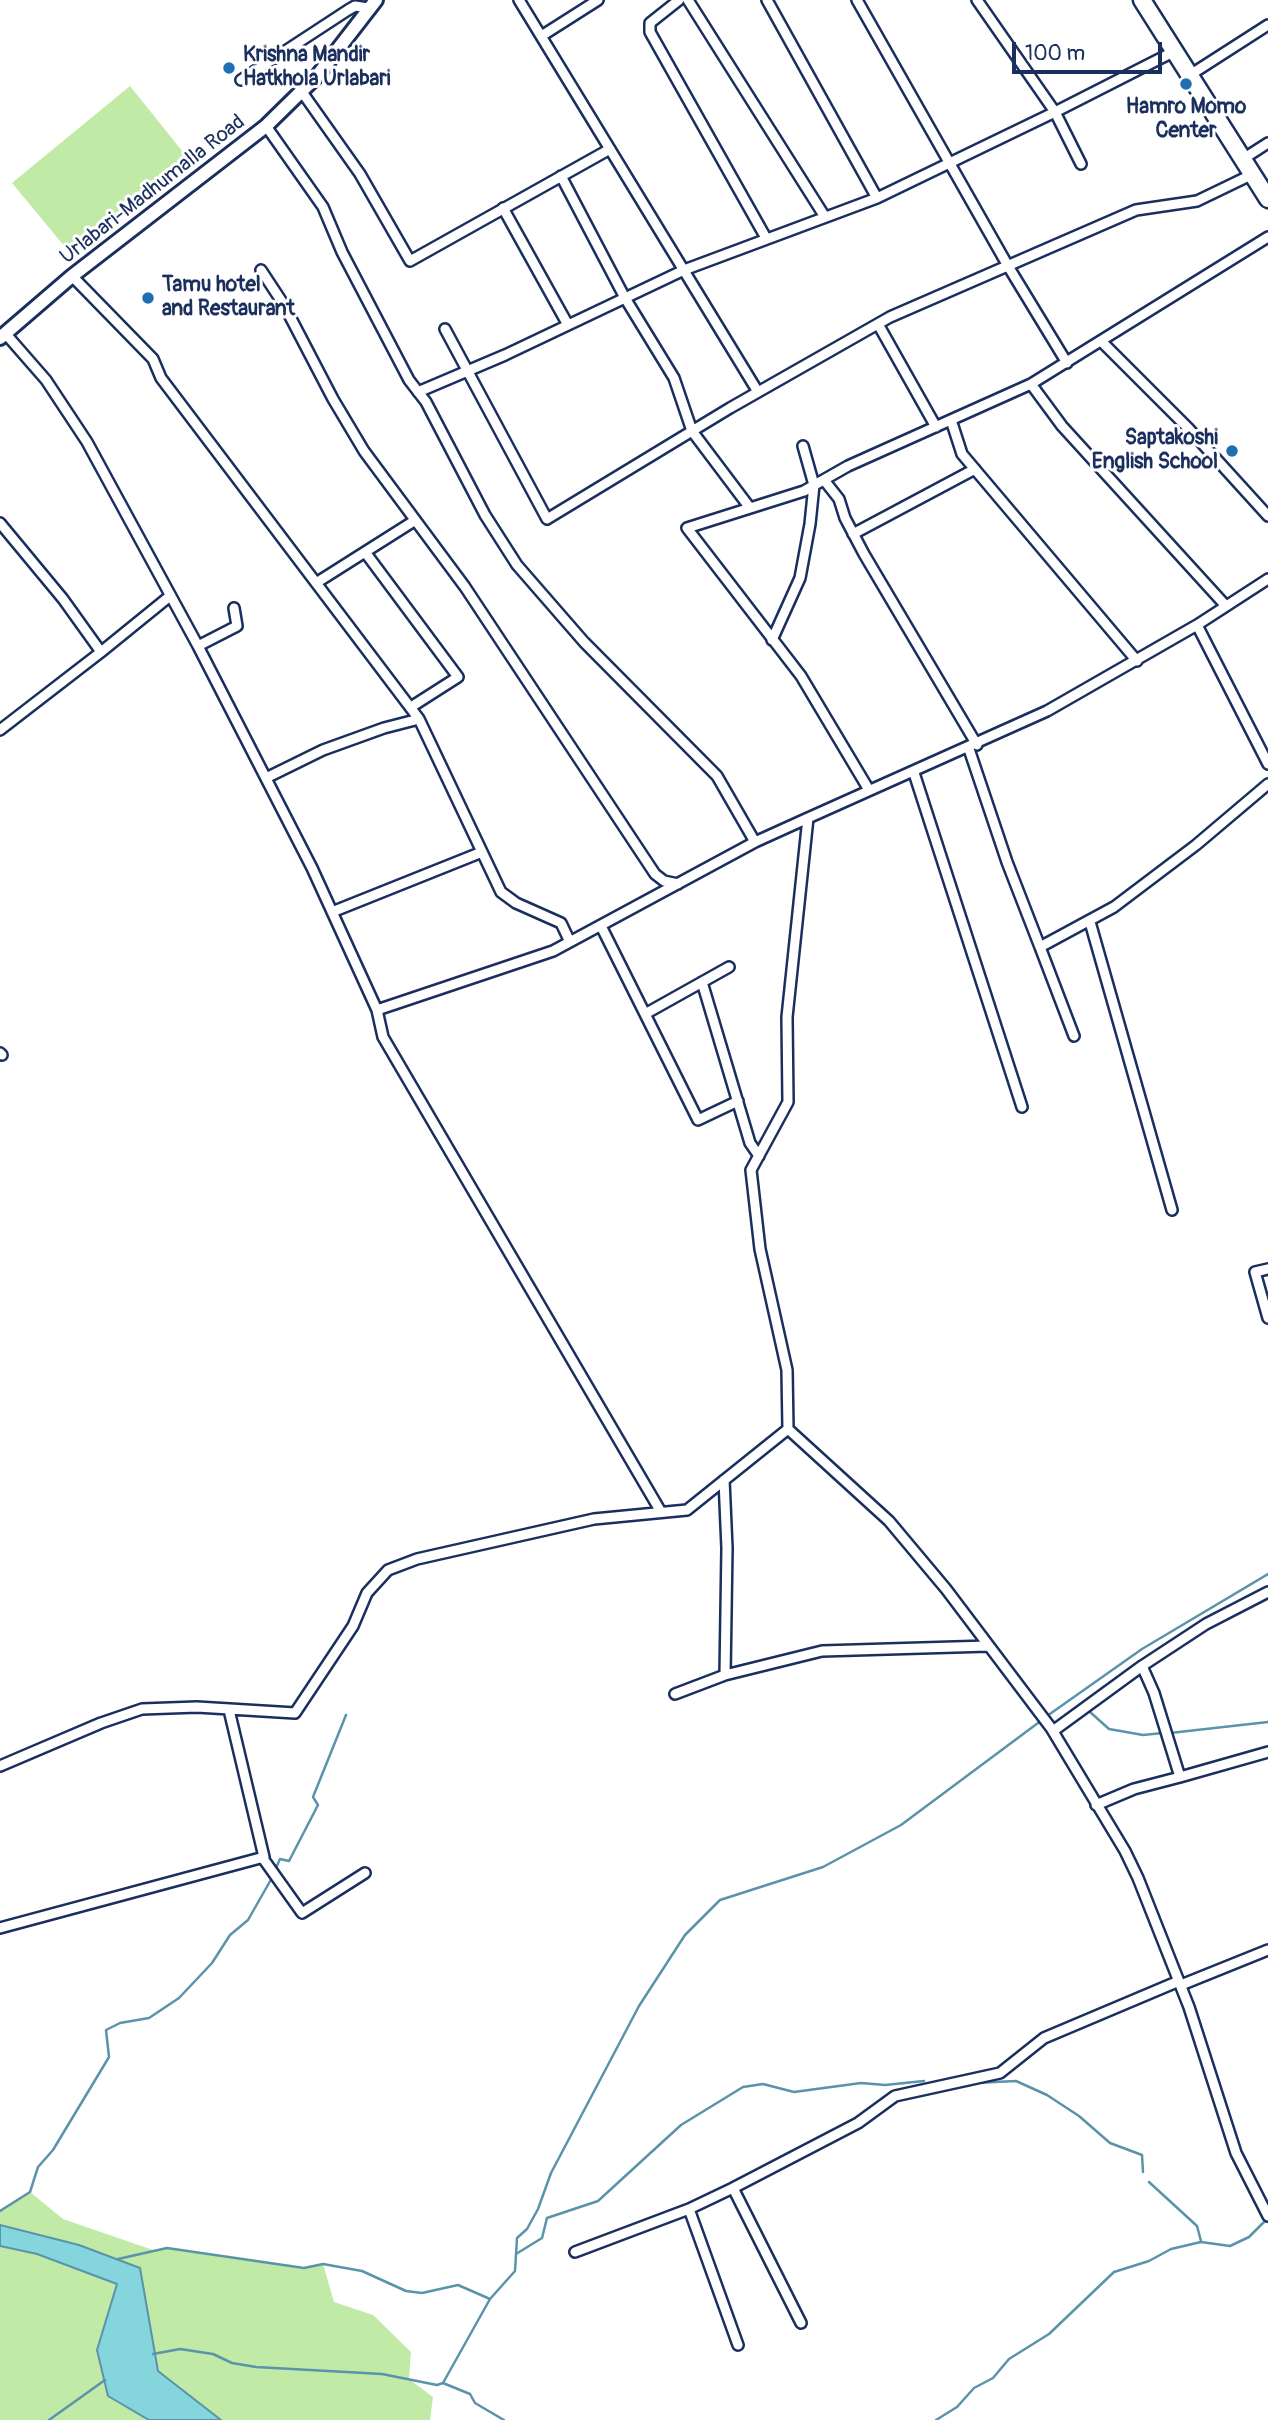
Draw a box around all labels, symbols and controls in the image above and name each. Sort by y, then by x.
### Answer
scale bar [1016,28,1166,72]
text: 100 m [1025,40,1085,67]
place label: Krishna Mandir Hatkhola Urlabari [243,43,391,93]
marker: Krishna Mandir Hatkhola Urlabari [221,60,237,76]
marker: Hamro Momo Center [1178,76,1194,92]
place label: Hamro Momo Center [1126,95,1246,145]
street label: Urlabari-Madhumalla Road [56,110,250,270]
place label: Tamu hotel and Restaurant [162,273,295,323]
marker: Tamu hotel and Restaurant [140,290,156,306]
place label: Saptakoshi English School [1092,426,1218,476]
marker: Saptakoshi English School [1224,443,1240,459]

